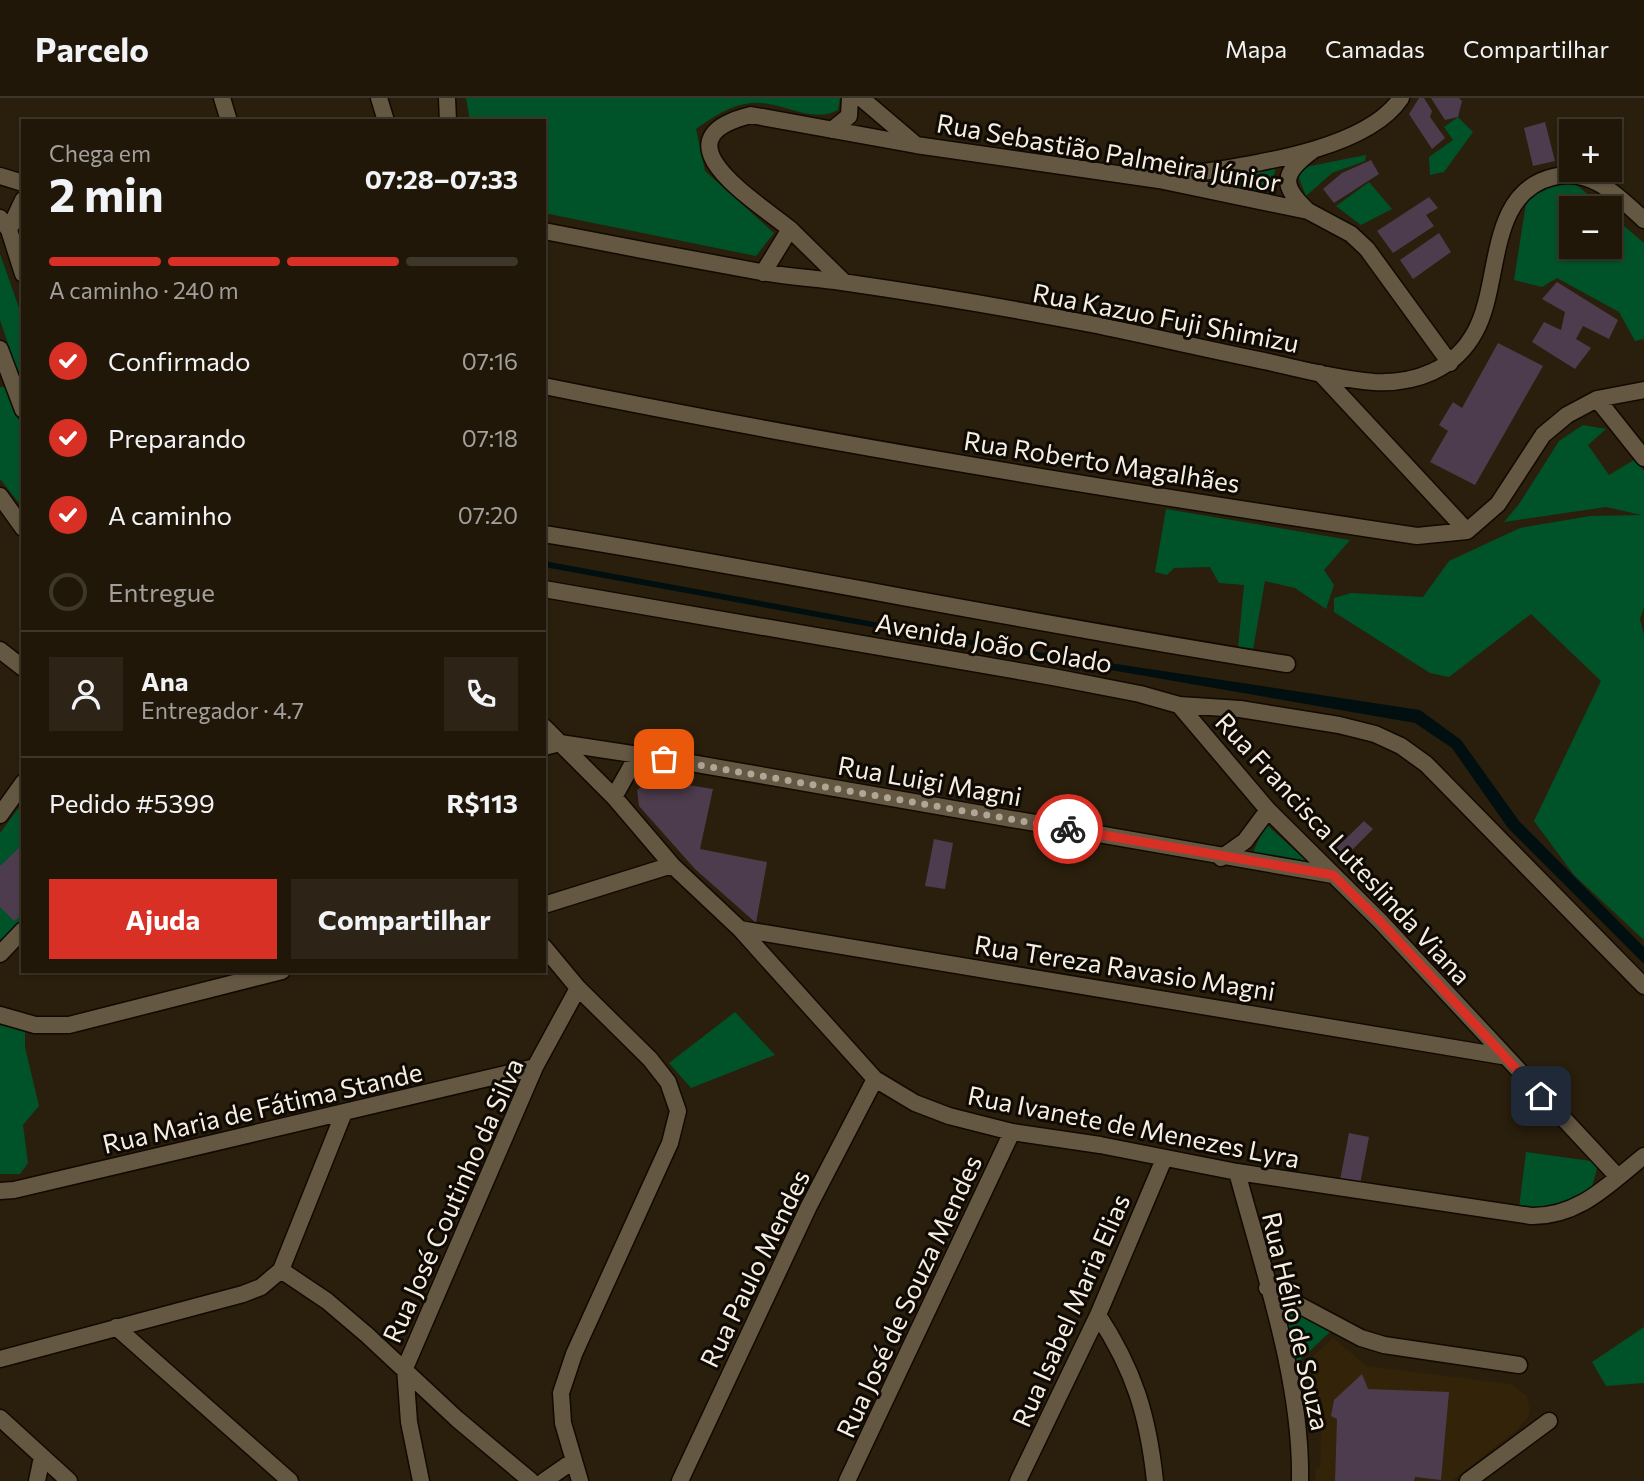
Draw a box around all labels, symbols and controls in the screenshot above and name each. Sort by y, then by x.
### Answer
text: Parcelo [35,28,149,69]
text: Mapa [1225,34,1287,63]
text: Camadas [1325,34,1425,63]
text: Compartilhar [1463,34,1609,63]
street label: Rua Sebastião Palmeira Júnior [934,106,1284,198]
map controls [1559,119,1622,259]
button: + [1559,119,1622,182]
text: Chega em [49,139,151,167]
text: 07:28–07:33 [365,163,518,194]
text: 2 min [49,165,164,221]
button: − [1559,196,1622,259]
text: A caminho · 240 m [49,276,239,304]
street label: Rua Kazuo Fuji Shimizu [1030,276,1302,358]
icon: check [49,342,87,380]
text: Confirmado [108,345,250,376]
text: 07:16 [462,347,518,375]
icon: check [49,419,87,457]
text: Preparando [108,422,246,453]
text: 07:18 [462,424,518,452]
street label: Rua Roberto Magalhães [962,424,1242,498]
icon: check [49,496,87,534]
text: A caminho [108,499,232,530]
text: 07:20 [458,501,518,529]
text: Entregue [108,576,215,607]
street label: Avenida João Colado [873,606,1115,678]
button: person [49,657,123,731]
button: phone [444,657,518,731]
text: Ana [141,665,188,696]
text: Entregador · 4.7 [141,696,304,724]
street label: Rua Francisca Luteslinda Viana [1210,706,1478,990]
pin [634,729,694,789]
icon: bag [645,740,683,778]
street label: Rua Luigi Magni [836,749,1024,811]
text: Pedido #5399 [49,787,215,818]
text: R$113 [446,787,518,818]
courier [1033,794,1103,864]
icon: bike [1049,810,1087,848]
button: Ajuda [49,879,277,959]
button: Compartilhar [291,879,518,959]
street label: Rua Tereza Ravasio Magni [972,928,1278,1006]
street label: Rua José Coutinho da Silva [375,1053,529,1347]
street label: Rua Maria de Fátima Stande [99,1055,425,1159]
pin [1511,1066,1571,1126]
icon: home [1522,1077,1560,1115]
street label: Rua Ivanete de Menezes Lyra [965,1079,1303,1173]
street label: Rua José de Souza Mendes [829,1150,987,1442]
street label: Rua Paulo Mendes [693,1164,815,1372]
street label: Rua Isabel Maria Elias [1005,1189,1135,1431]
street label: Rua Hélio de Souza [1257,1209,1337,1433]

